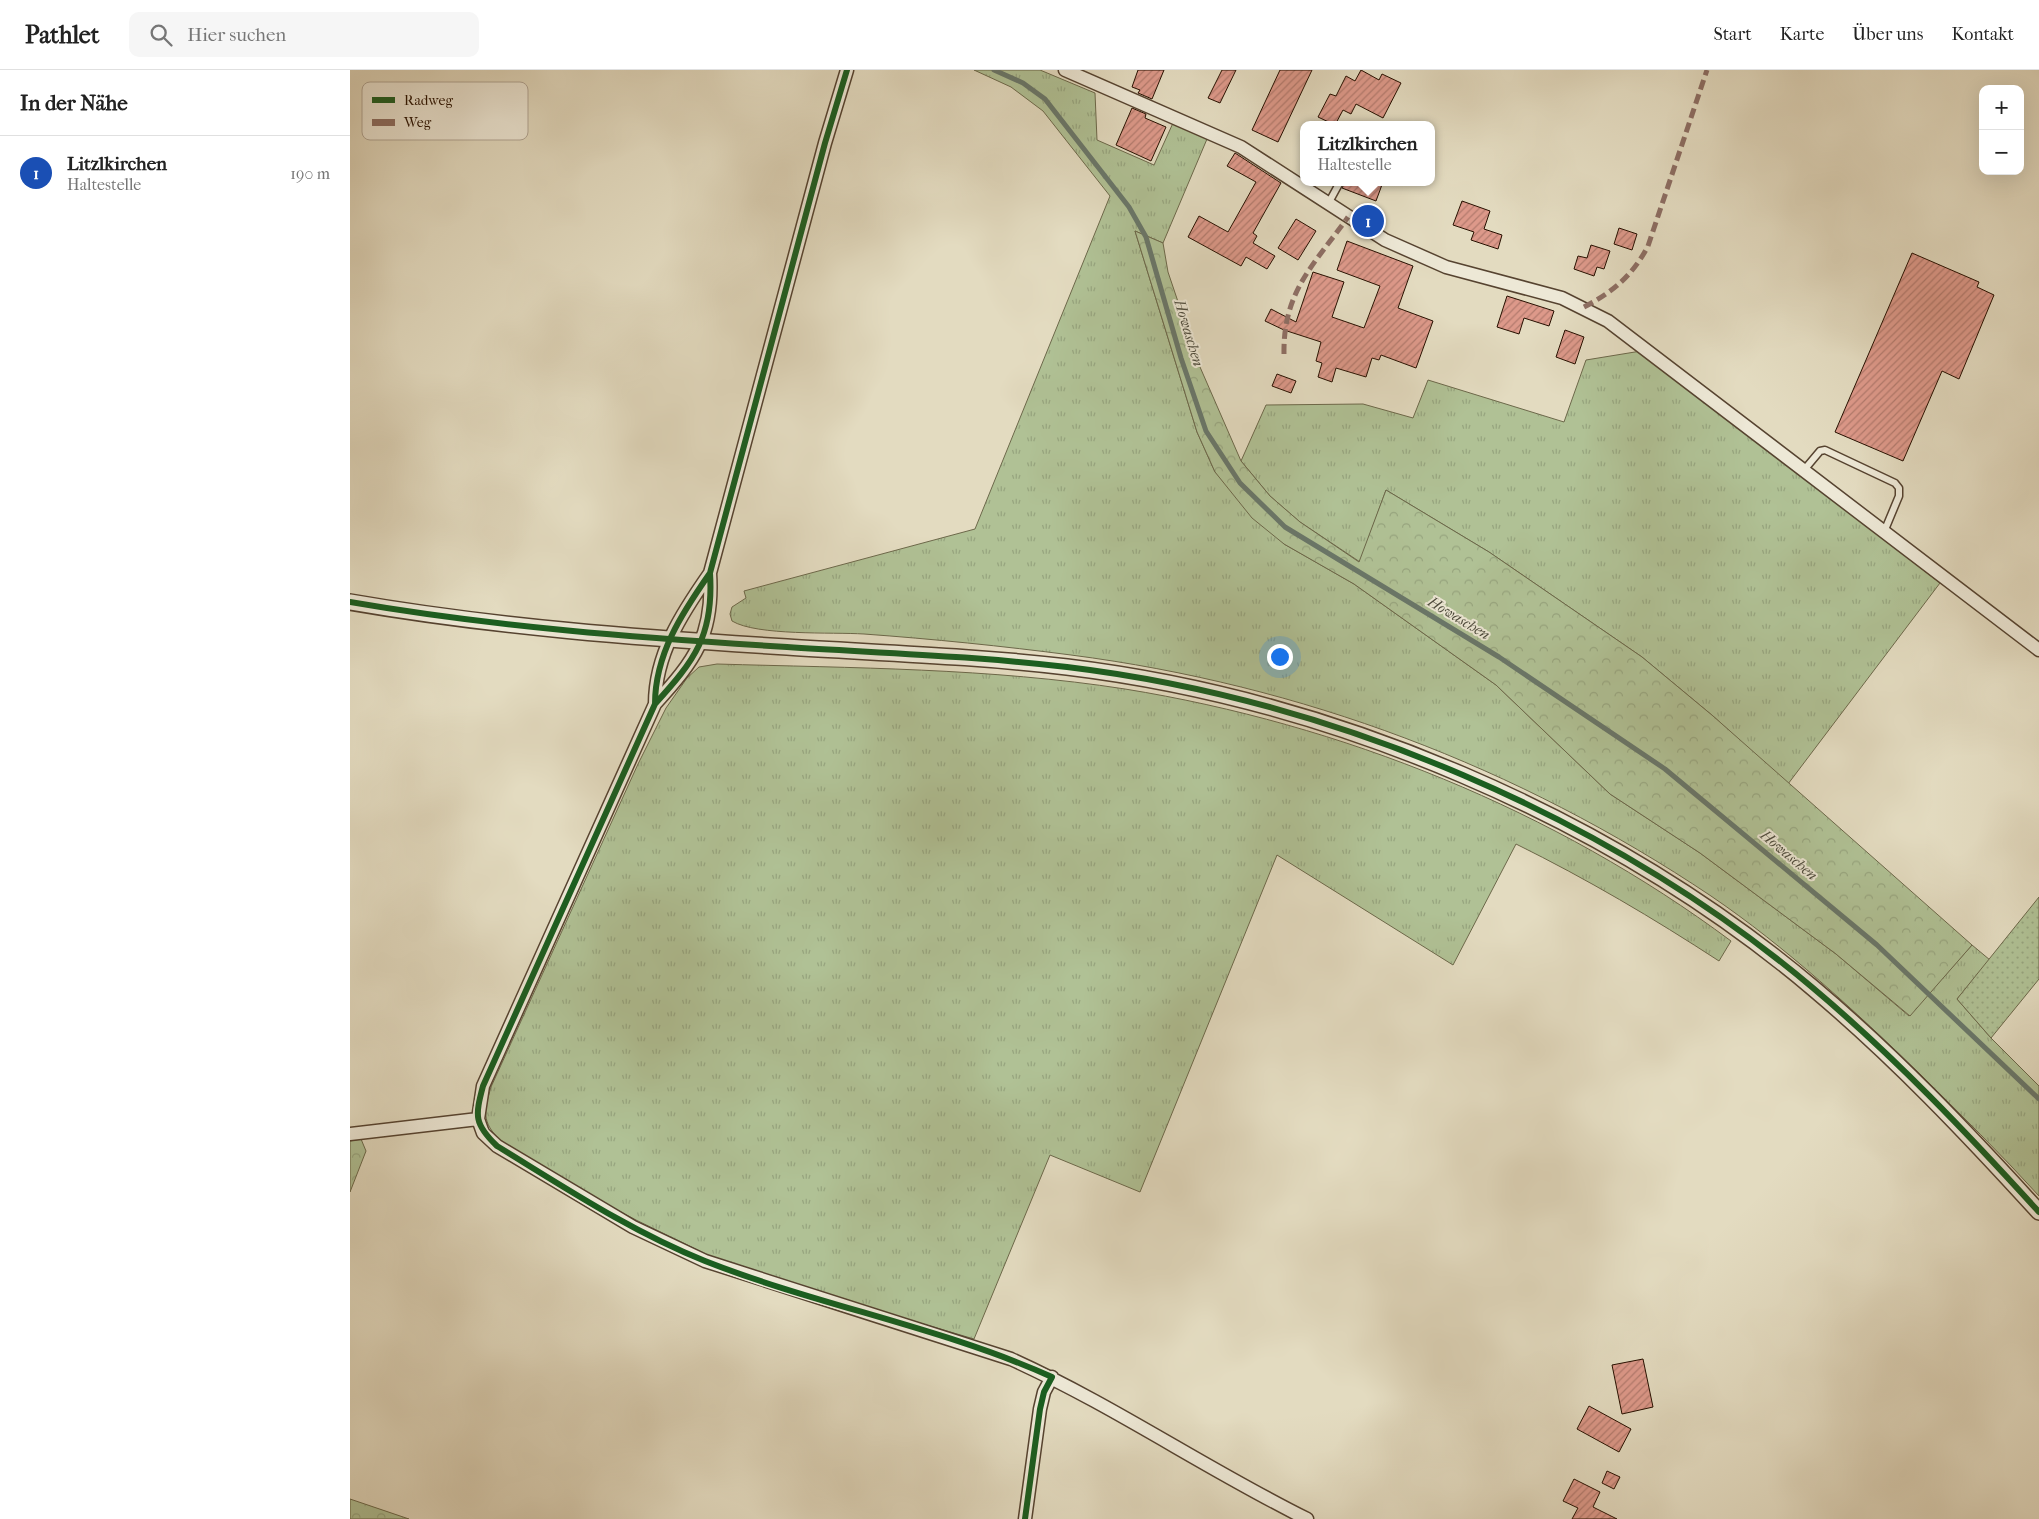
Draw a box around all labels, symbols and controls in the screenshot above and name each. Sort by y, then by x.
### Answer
search box [129,12,479,57]
text: Pathlet [25,21,99,49]
icon: search [147,21,175,49]
text: Hier suchen [187,24,286,46]
text: Start [1713,24,1752,45]
text: Karte [1780,24,1824,45]
text: Über uns [1852,24,1923,45]
text: Kontakt [1951,24,2014,45]
legend [362,82,528,140]
map controls [1979,85,2024,175]
button: + [1979,85,2024,130]
text: In der Nähe [20,91,128,115]
text: Radweg [404,92,453,109]
text: Weg [403,114,432,131]
popup [1300,121,1435,186]
button: − [1979,130,2024,175]
text: Litzlkirchen [1317,133,1418,155]
text: Litzlkirchen [67,153,167,175]
text: Haltestelle [1317,155,1392,174]
text: 1 [33,164,39,183]
text: 190 m [290,164,330,183]
text: Haltestelle [67,175,141,194]
pin: 1 [1352,202,1384,240]
water label: Howaschen [1170,296,1208,369]
water label: Howaschen [1424,592,1493,643]
your location [1267,644,1293,670]
water label: Howaschen [1756,825,1821,884]

